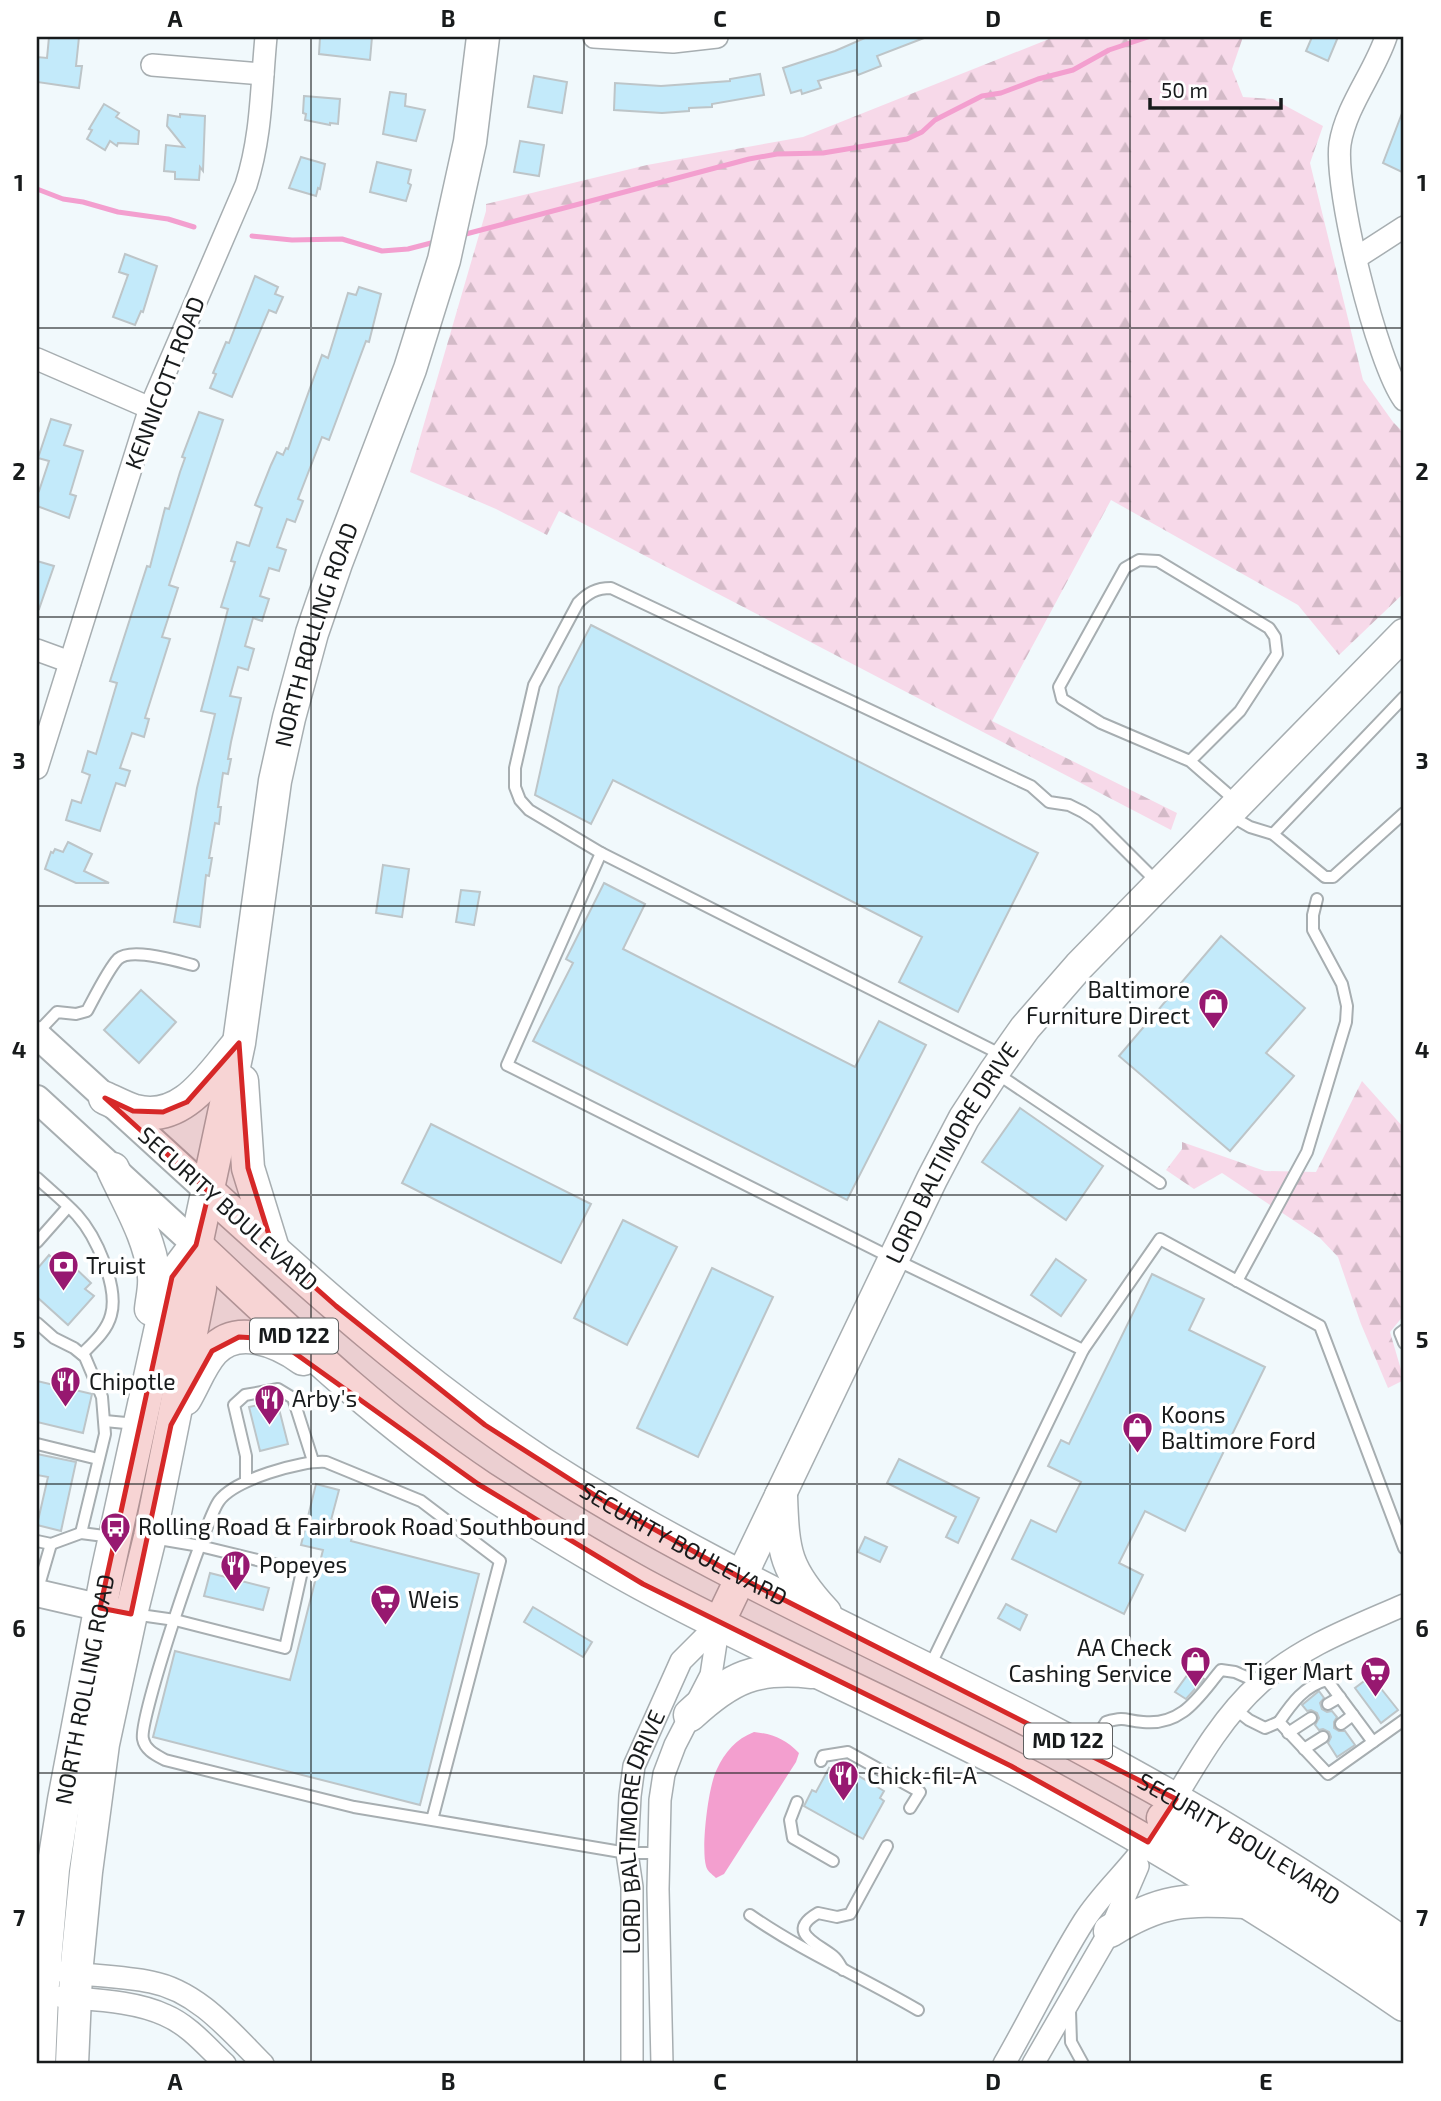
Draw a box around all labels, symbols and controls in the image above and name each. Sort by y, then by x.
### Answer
text: A [167,4,183,32]
text: B [441,4,455,32]
text: C [713,4,727,32]
text: D [985,4,1001,32]
text: E [1259,4,1273,32]
scale bar [1150,66,1282,110]
text: 50 m [1161,77,1208,102]
text: 1 [14,168,24,196]
text: 1 [1417,168,1427,196]
street label: KENNICOTT ROAD [118,292,210,473]
text: 2 [12,457,26,485]
text: 2 [1415,457,1429,485]
street label: NORTH ROLLING ROAD [268,518,363,750]
text: 3 [12,746,26,774]
text: 3 [1415,746,1429,774]
place label: Baltimore Furniture Direct [1026,975,1190,1029]
shop icon: Baltimore Furniture Direct [1196,986,1230,1030]
text: 4 [12,1035,26,1063]
text: 4 [1415,1035,1429,1063]
street label: LORD BALTIMORE DRIVE [879,1036,1024,1268]
street label: SECURITY BOULEVARD [133,1120,324,1296]
bank icon: Truist [46,1249,80,1293]
place label: Truist [86,1251,146,1279]
road number: MD 122 [250,1318,338,1354]
text: 5 [13,1325,25,1353]
text: 5 [1416,1325,1428,1353]
restaurant icon: Chipotle [49,1365,83,1409]
place label: Chipotle [89,1367,176,1395]
restaurant icon: Arby's [252,1382,286,1426]
place label: Arby's [292,1384,357,1412]
place label: Koons Baltimore Ford [1161,1400,1316,1454]
shop icon: Koons Baltimore Ford [1121,1411,1155,1455]
street label: SECURITY BOULEVARD [575,1475,792,1611]
bus stop icon: Rolling Road & Fairbrook Road Southbound [98,1510,132,1554]
place label: Rolling Road & Fairbrook Road Southbound [138,1512,586,1540]
restaurant icon: Popeyes [219,1548,253,1592]
place label: Popeyes [259,1550,347,1578]
street label: NORTH ROLLING ROAD [48,1572,119,1807]
supermarket icon: Weis [368,1583,402,1627]
place label: Weis [408,1585,459,1613]
text: 6 [12,1614,26,1642]
text: 6 [1415,1614,1429,1642]
place label: AA Check Cashing Service [1008,1633,1172,1687]
shop icon: AA Check Cashing Service [1178,1644,1212,1688]
supermarket icon: Tiger Mart [1359,1655,1393,1699]
place label: Tiger Mart [1244,1657,1353,1685]
street label: LORD BALTIMORE DRIVE [612,1705,670,1955]
road number: MD 122 [1024,1724,1112,1758]
restaurant icon: Chick-fil-A [827,1759,861,1803]
place label: Chick-fil-A [867,1761,977,1789]
street label: SECURITY BOULEVARD [1133,1766,1346,1910]
text: 7 [13,1903,25,1931]
text: 7 [1416,1903,1428,1931]
text: A [167,2067,183,2095]
text: B [441,2067,455,2095]
text: C [713,2067,727,2095]
text: D [985,2067,1001,2095]
text: E [1259,2067,1273,2095]

